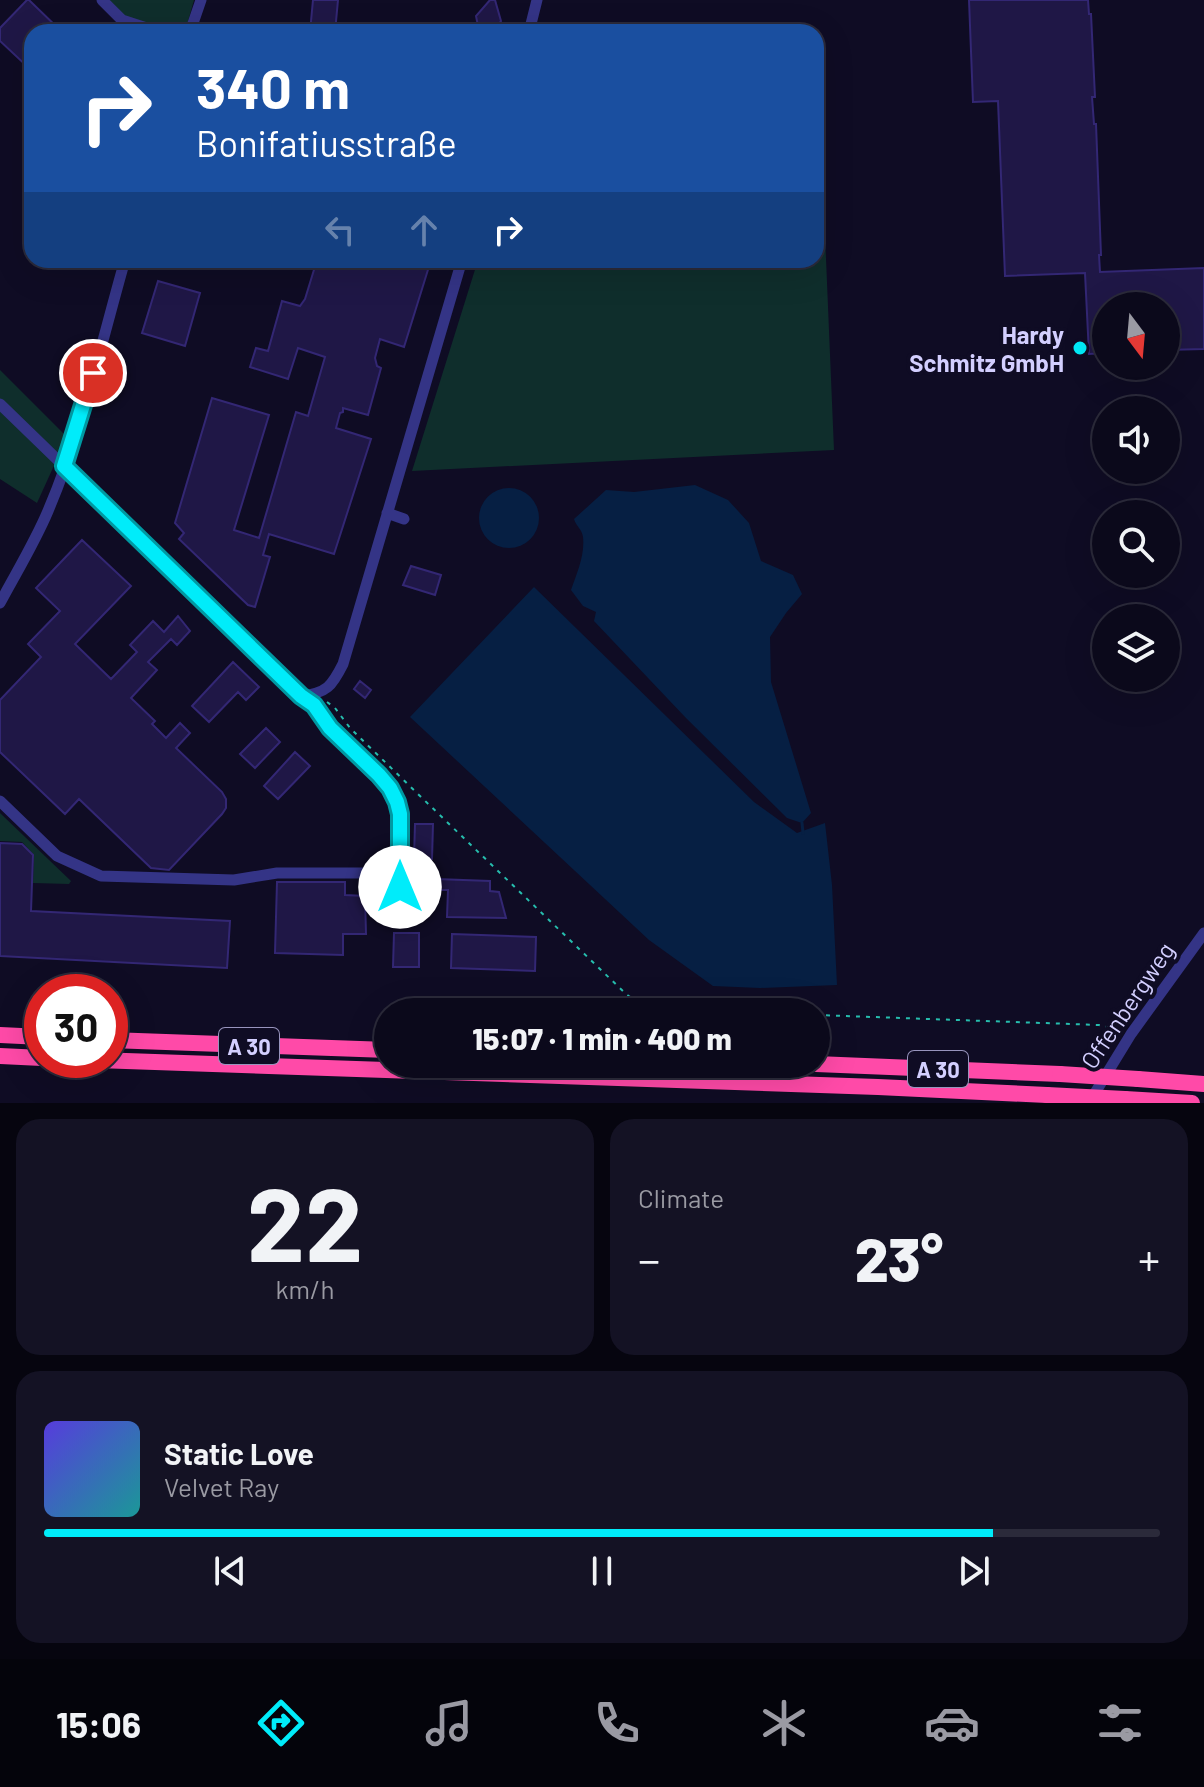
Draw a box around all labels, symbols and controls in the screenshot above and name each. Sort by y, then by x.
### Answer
text: 340 m [196,53,350,120]
icon: right [64,56,168,160]
text: Bonifatiusstraße [196,121,457,164]
icon: left [318,208,362,252]
icon: ahead [402,208,446,252]
icon: right [486,208,530,252]
north arrow [1092,292,1180,380]
map controls [1092,292,1180,692]
place label: Hardy Schmitz GmbH [909,320,1064,377]
pin [59,339,127,407]
marker: Hardy Schmitz GmbH [1071,339,1089,357]
icon: arrive [71,351,115,395]
button: sound [1092,396,1180,484]
button: search [1092,500,1180,588]
button: layers [1092,604,1180,692]
position arrow [358,845,442,929]
street label: Offenbergweg [1074,936,1180,1074]
speed limit sign: 30 [24,974,128,1078]
text: 15:07 · 1 min · 400 m [472,1020,732,1056]
road number: A 30 [219,1028,279,1064]
road number: A 30 [908,1051,968,1087]
text: 22 [247,1158,363,1283]
text: Climate [638,1182,724,1213]
text: 23° [855,1222,943,1294]
text: − [638,1232,660,1285]
text: + [1138,1232,1160,1285]
text: km/h [276,1273,334,1304]
text: Static Love [164,1435,314,1471]
text: Velvet Ray [164,1471,279,1502]
icon: previous [208,1549,252,1593]
icon: pause [580,1549,624,1593]
icon: next [952,1549,996,1593]
icon: directions [253,1695,309,1751]
icon: music [421,1695,477,1751]
icon: phone [589,1695,645,1751]
icon: climate [756,1695,812,1751]
icon: car [924,1695,980,1751]
icon: filters [1092,1695,1148,1751]
text: 15:06 [56,1702,141,1745]

